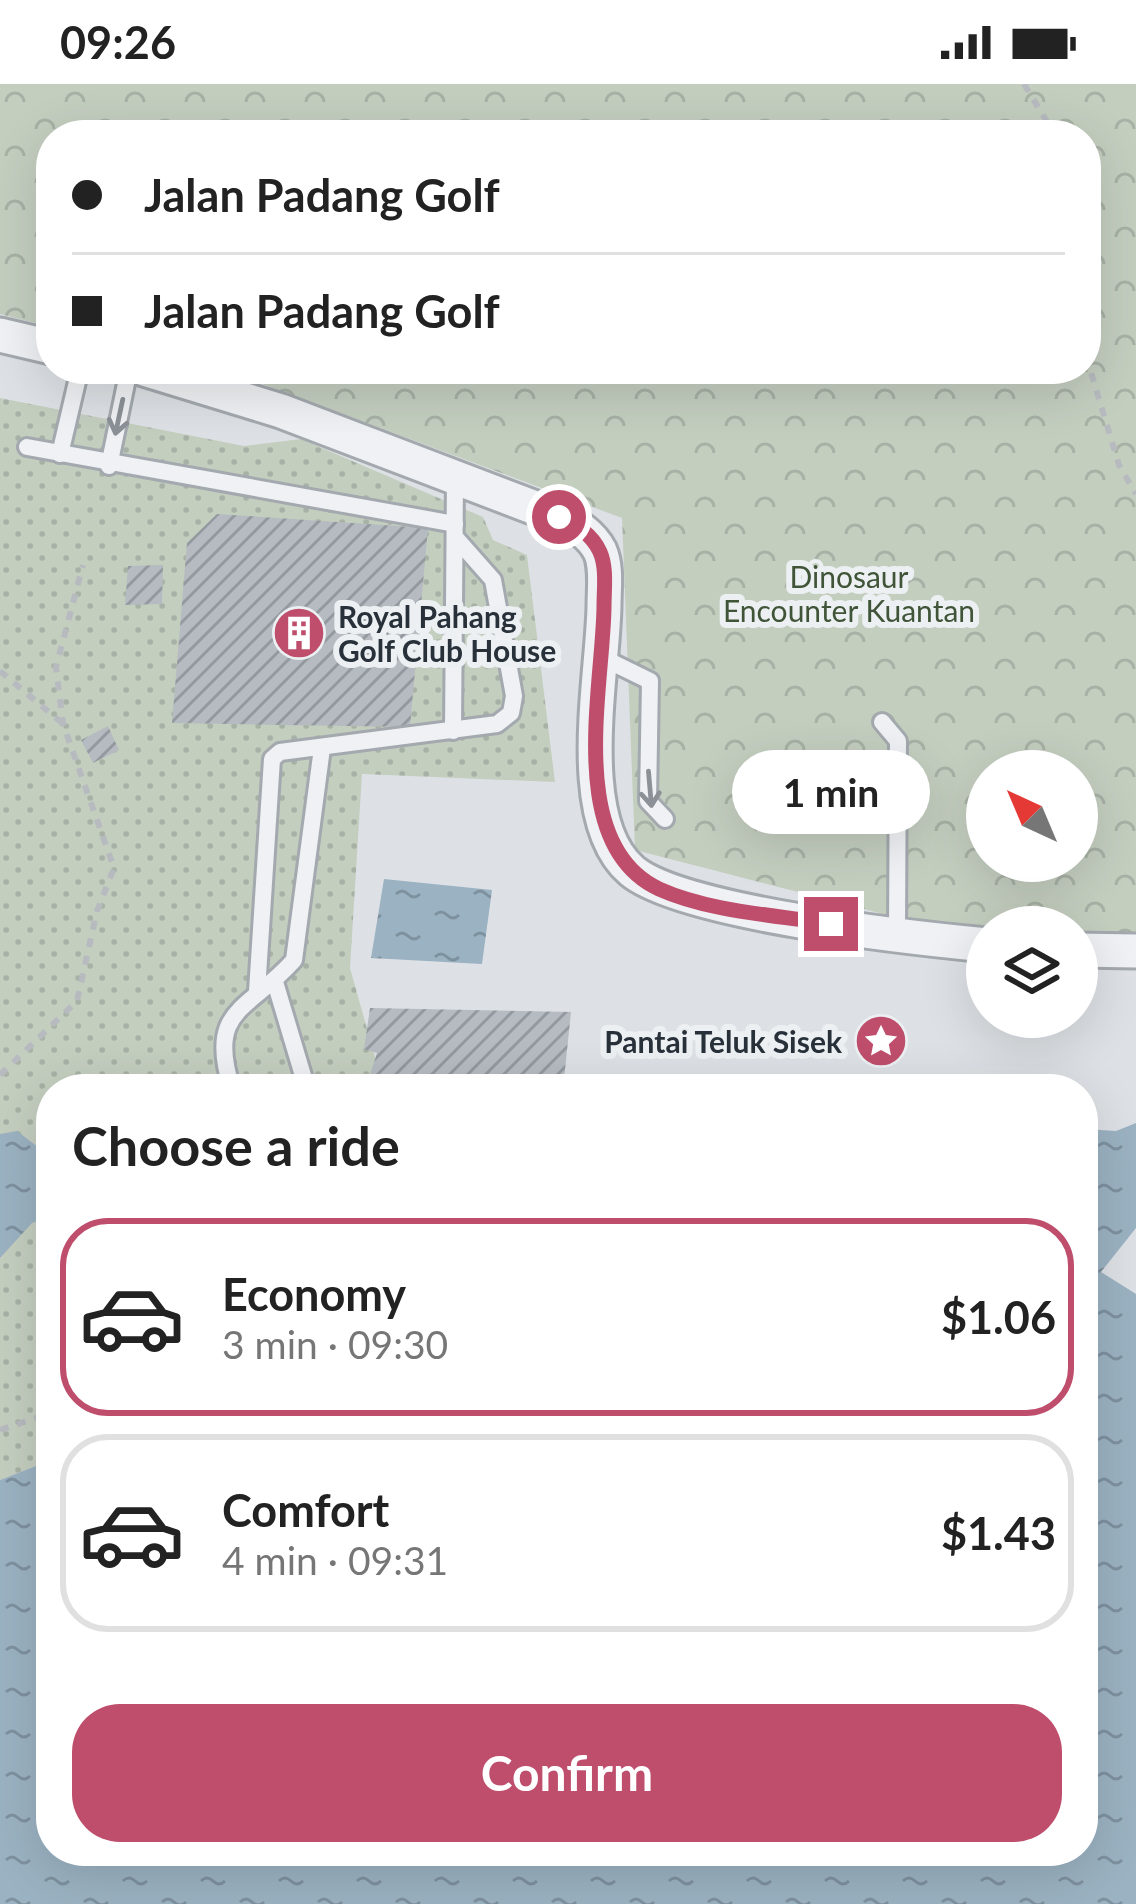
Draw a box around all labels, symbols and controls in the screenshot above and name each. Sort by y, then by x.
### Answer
text: 09:26 [60,15,176,69]
text: Jalan Padang Golf [144,168,500,222]
text: Jalan Padang Golf [144,284,500,338]
one-way arrow [107,397,129,436]
route start [532,490,586,544]
park label: Dinosaur Encounter Kuantan [723,558,975,628]
place label: Royal Pahang Golf Club House [338,598,556,668]
building icon: Royal Pahang Golf Club House [271,605,327,661]
callout: 1 min [732,750,930,834]
north arrow [966,750,1098,882]
map controls [966,750,1098,1038]
one-way arrow [639,768,662,807]
text: 1 min [783,769,879,815]
route end [804,897,858,951]
button: layers [966,906,1098,1038]
place icon: Pantai Teluk Sisek [853,1013,909,1069]
place label: Pantai Teluk Sisek [604,1023,843,1059]
text: Choose a ride [72,1113,400,1178]
icon: car [78,1263,186,1371]
text: Economy [222,1267,406,1321]
text: $1.06 [941,1290,1056,1344]
text: 3 min · 09:30 [222,1321,448,1367]
icon: car [78,1479,186,1587]
text: Comfort [222,1483,389,1537]
text: $1.43 [941,1506,1056,1560]
text: 4 min · 09:31 [222,1537,448,1583]
button: Confirm [72,1704,1062,1842]

